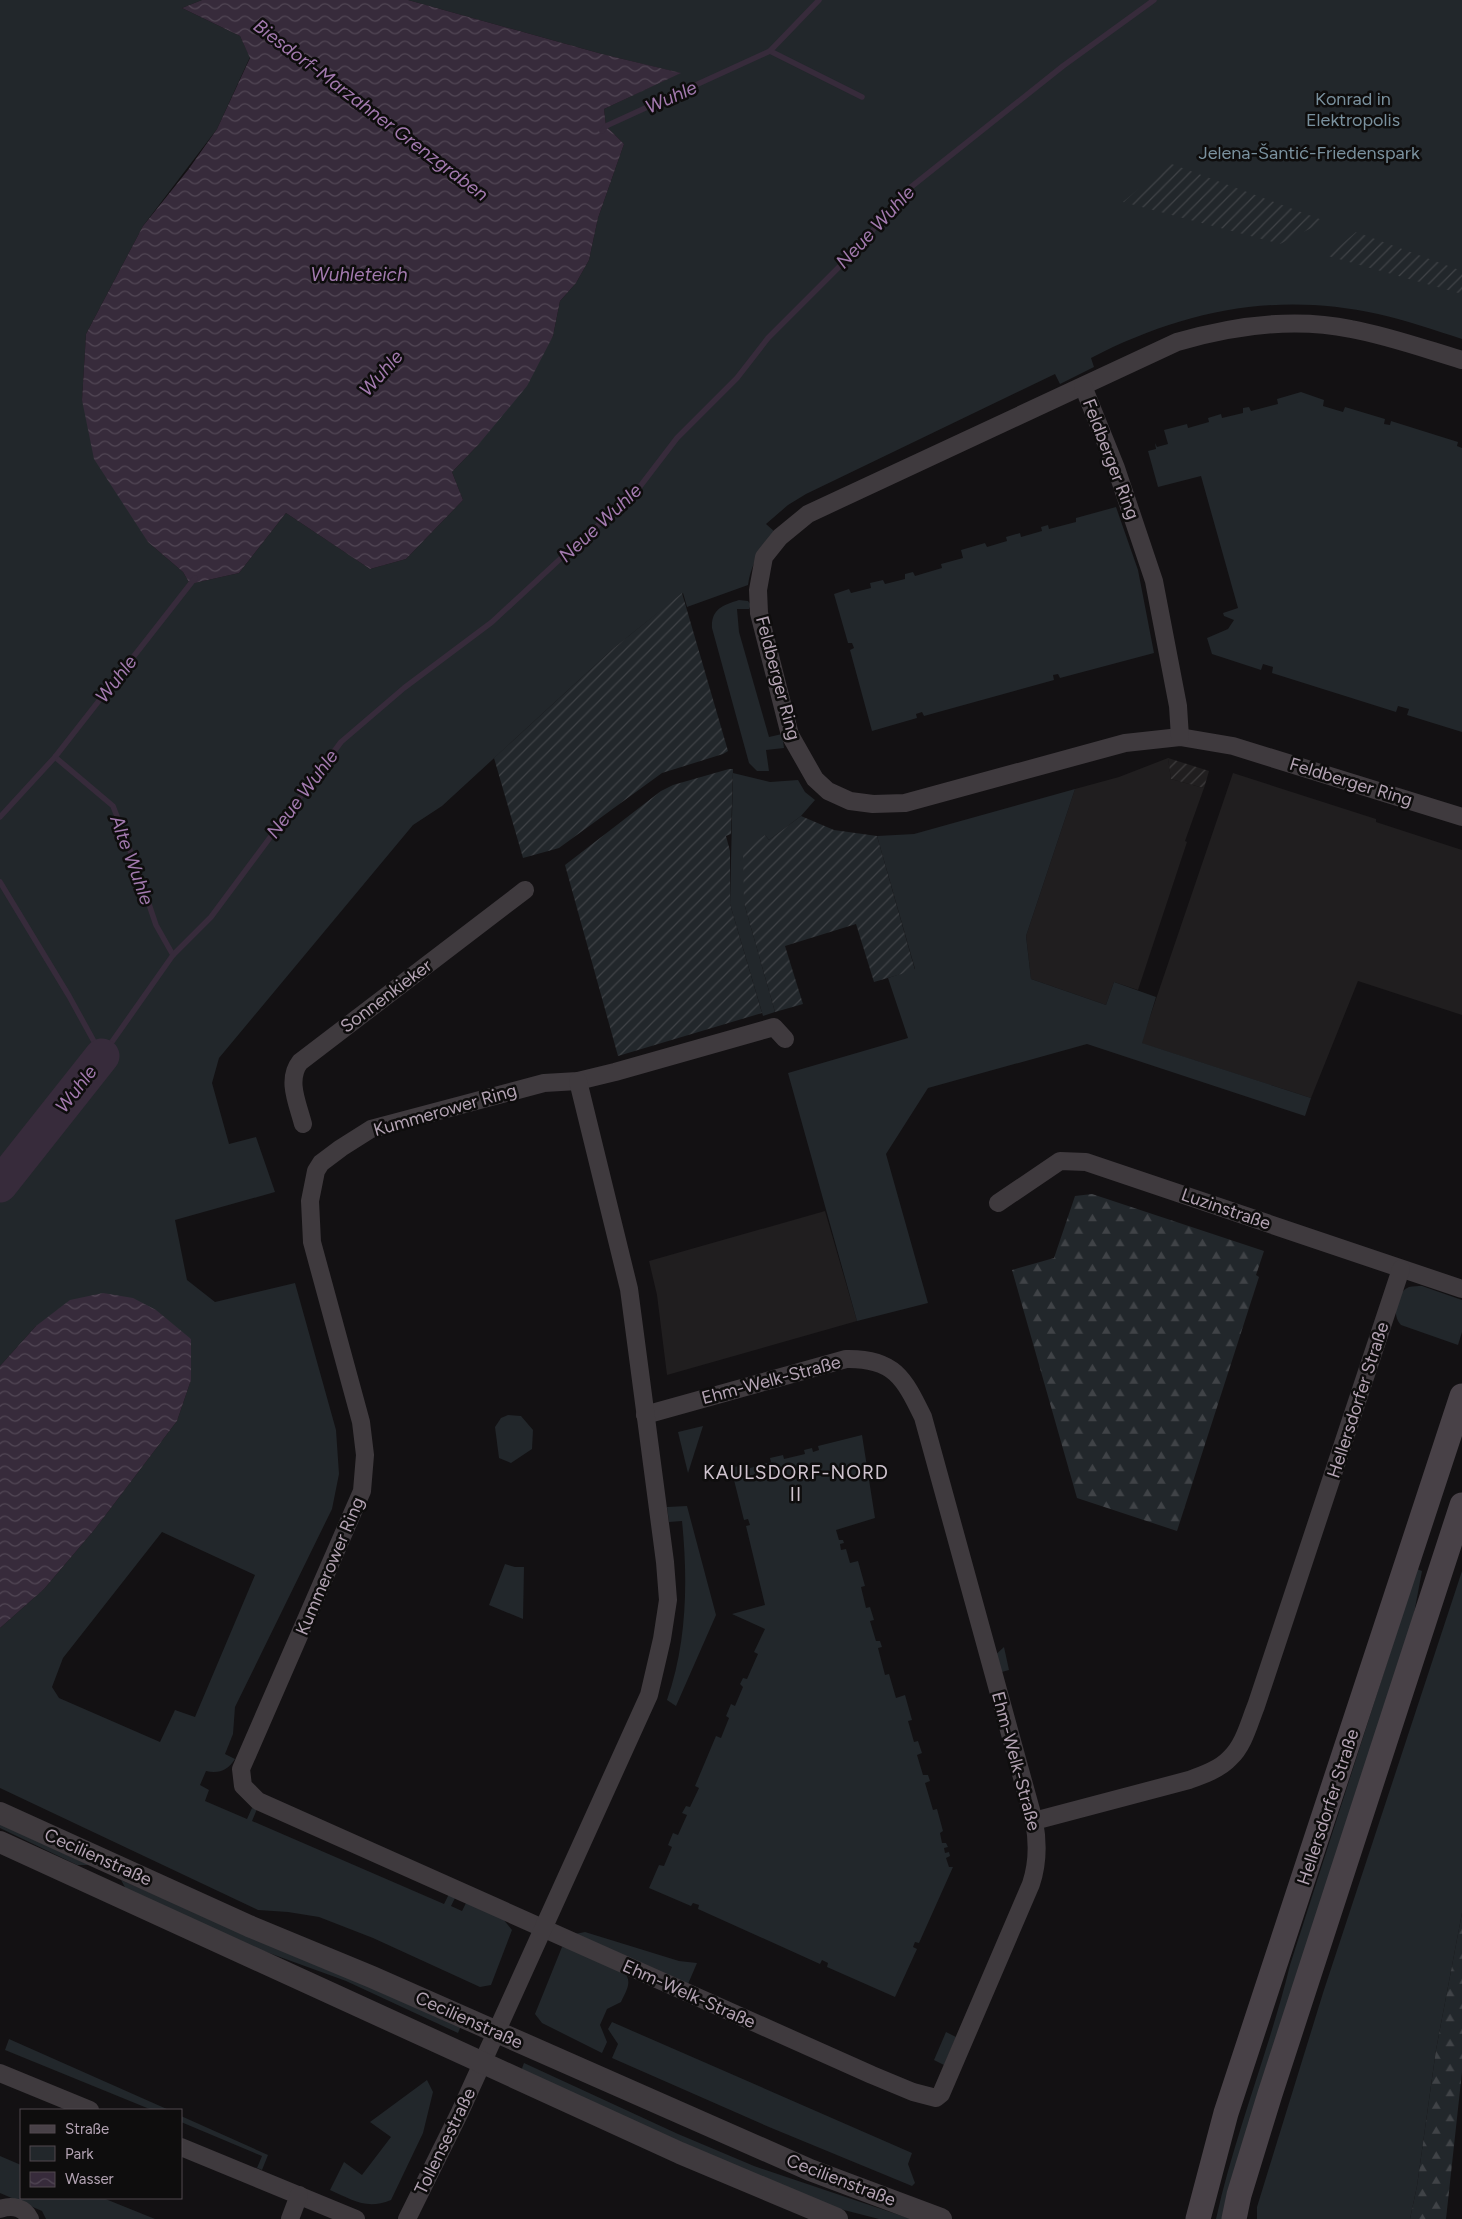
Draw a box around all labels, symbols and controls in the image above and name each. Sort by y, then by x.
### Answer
water label: Biesdorf-Marzahner Grenzgraben [249,14,493,206]
water label: Wuhle [642,75,701,118]
park label: Konrad in Elektropolis [1306,88,1400,131]
park label: Jelena-Šantić-Friedenspark [1198,142,1420,164]
water label: Neue Wuhle [831,180,920,273]
water label: Wuhleteich [310,263,408,286]
water label: Wuhle [354,345,408,401]
street label: Feldberger Ring [1078,396,1144,522]
water label: Neue Wuhle [554,478,647,567]
street label: Feldberger Ring [751,614,805,742]
water label: Wuhle [90,650,142,707]
water label: Neue Wuhle [261,745,343,843]
street label: Feldberger Ring [1287,753,1415,811]
water label: Alte Wuhle [105,811,159,908]
street label: Sonnenkieker [336,955,436,1037]
water label: Wuhle [50,1060,102,1117]
street label: Kummerower Ring [371,1079,519,1141]
street label: Luzinstraße [1178,1183,1274,1235]
street label: Hellersdorfer Straße [1322,1319,1394,1481]
street label: Ehm-Welk-Straße [699,1351,843,1409]
district label: KAULSDORF-NORD II [703,1461,889,1506]
street label: Kummerower Ring [291,1494,369,1638]
street label: Ehm-Welk-Straße [987,1689,1045,1833]
street label: Hellersdorfer Straße [1292,1726,1364,1888]
street label: Cecilienstraße [41,1824,155,1891]
street label: Ehm-Welk-Straße [619,1955,759,2033]
street label: Cecilienstraße [412,1987,526,2054]
street label: Tollensestraße [410,2084,480,2198]
legend [20,2109,182,2199]
text: Straße [65,2120,109,2138]
text: Park [65,2145,94,2163]
street label: Cecilienstraße [783,2149,899,2211]
text: Wasser [65,2170,114,2188]

